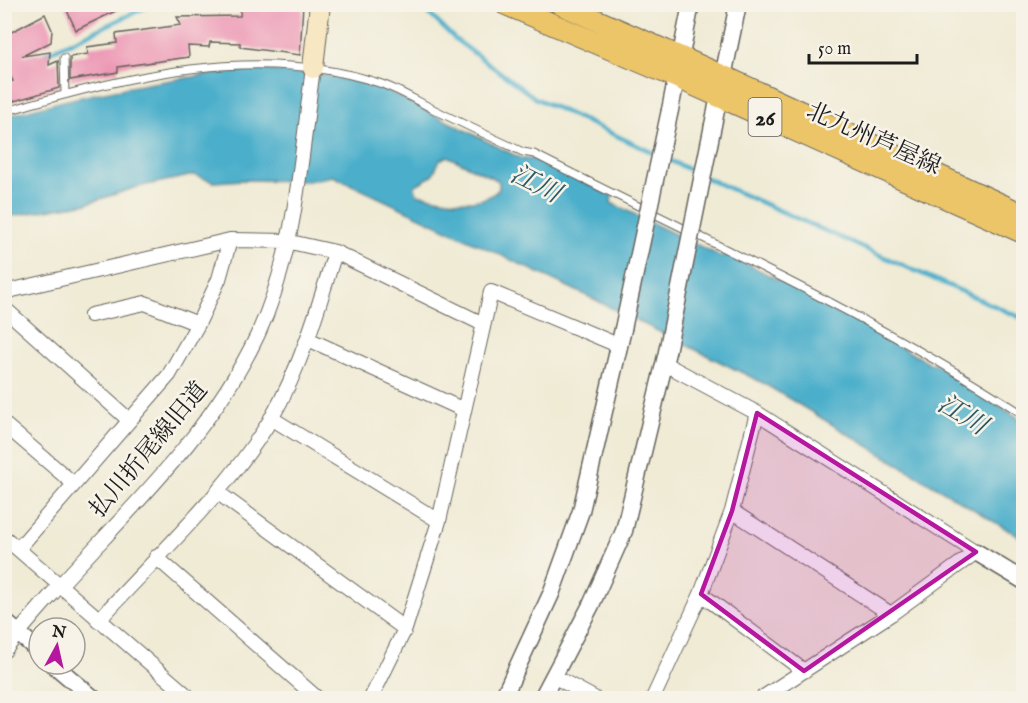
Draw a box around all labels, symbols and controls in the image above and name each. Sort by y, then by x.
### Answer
scale bar [809,27,917,65]
text: 50 m [818,38,851,61]
street label: 北九州芦屋線 [801,96,945,183]
road number: 26 [748,98,782,136]
water label: 江川 [505,158,569,212]
street label: 払川折尾線旧道 [83,376,215,524]
water label: 江川 [931,388,996,444]
north arrow [27,616,87,676]
text: N [50,622,67,644]

